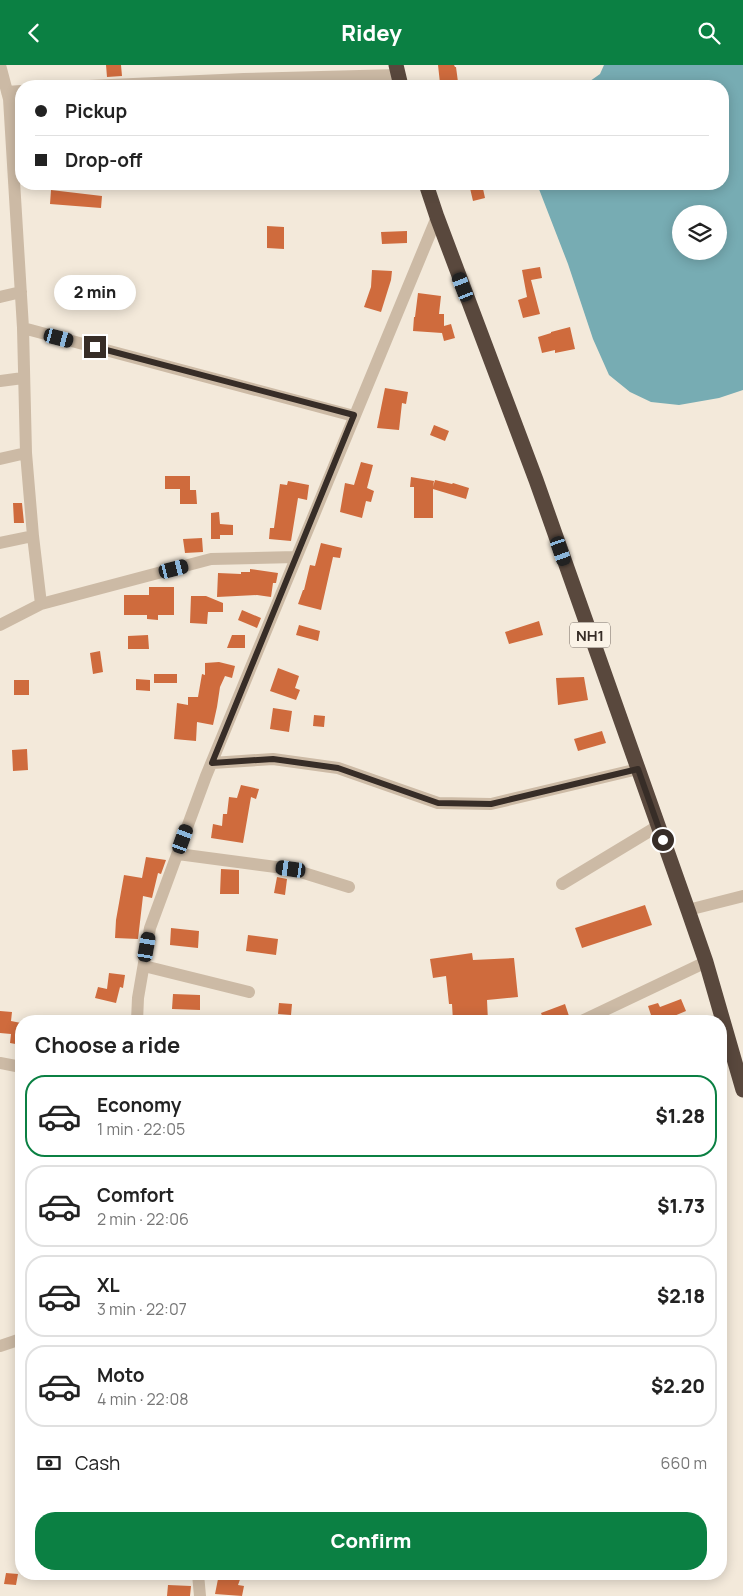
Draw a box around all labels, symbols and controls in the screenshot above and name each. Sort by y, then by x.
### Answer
text: Ridey [341,18,402,48]
icon: back [20,19,48,47]
icon: search [695,19,723,47]
text: Pickup [65,98,127,124]
text: Drop-off [65,147,142,173]
map controls [672,205,727,260]
button: layers [672,205,727,260]
car [450,270,475,304]
callout: 2 min [54,275,136,309]
text: 2 min [74,281,116,303]
car [42,327,75,349]
route end [84,336,106,358]
car [549,534,572,568]
car [157,558,190,580]
road number: NH1 [570,623,610,647]
car [170,822,195,856]
route start [652,829,674,851]
car [275,859,306,879]
car [137,931,156,963]
text: Choose a ride [35,1030,180,1060]
text: Economy [97,1092,181,1118]
icon: car [37,1094,82,1139]
text: $1.28 [656,1103,705,1129]
text: 1 min · 22:05 [97,1118,185,1140]
text: Comfort [97,1182,174,1208]
icon: car [37,1184,82,1229]
text: $1.73 [657,1193,705,1219]
text: 2 min · 22:06 [97,1208,189,1230]
text: XL [97,1272,120,1298]
icon: car [37,1274,82,1319]
text: $2.18 [657,1283,705,1309]
text: 3 min · 22:07 [97,1298,187,1320]
text: Moto [97,1362,144,1388]
icon: car [37,1364,82,1409]
text: $2.20 [651,1373,705,1399]
text: 4 min · 22:08 [97,1388,189,1410]
icon: cash [35,1449,63,1477]
text: Cash [75,1450,120,1476]
text: 660 m [661,1452,707,1474]
button: Confirm [35,1512,707,1570]

